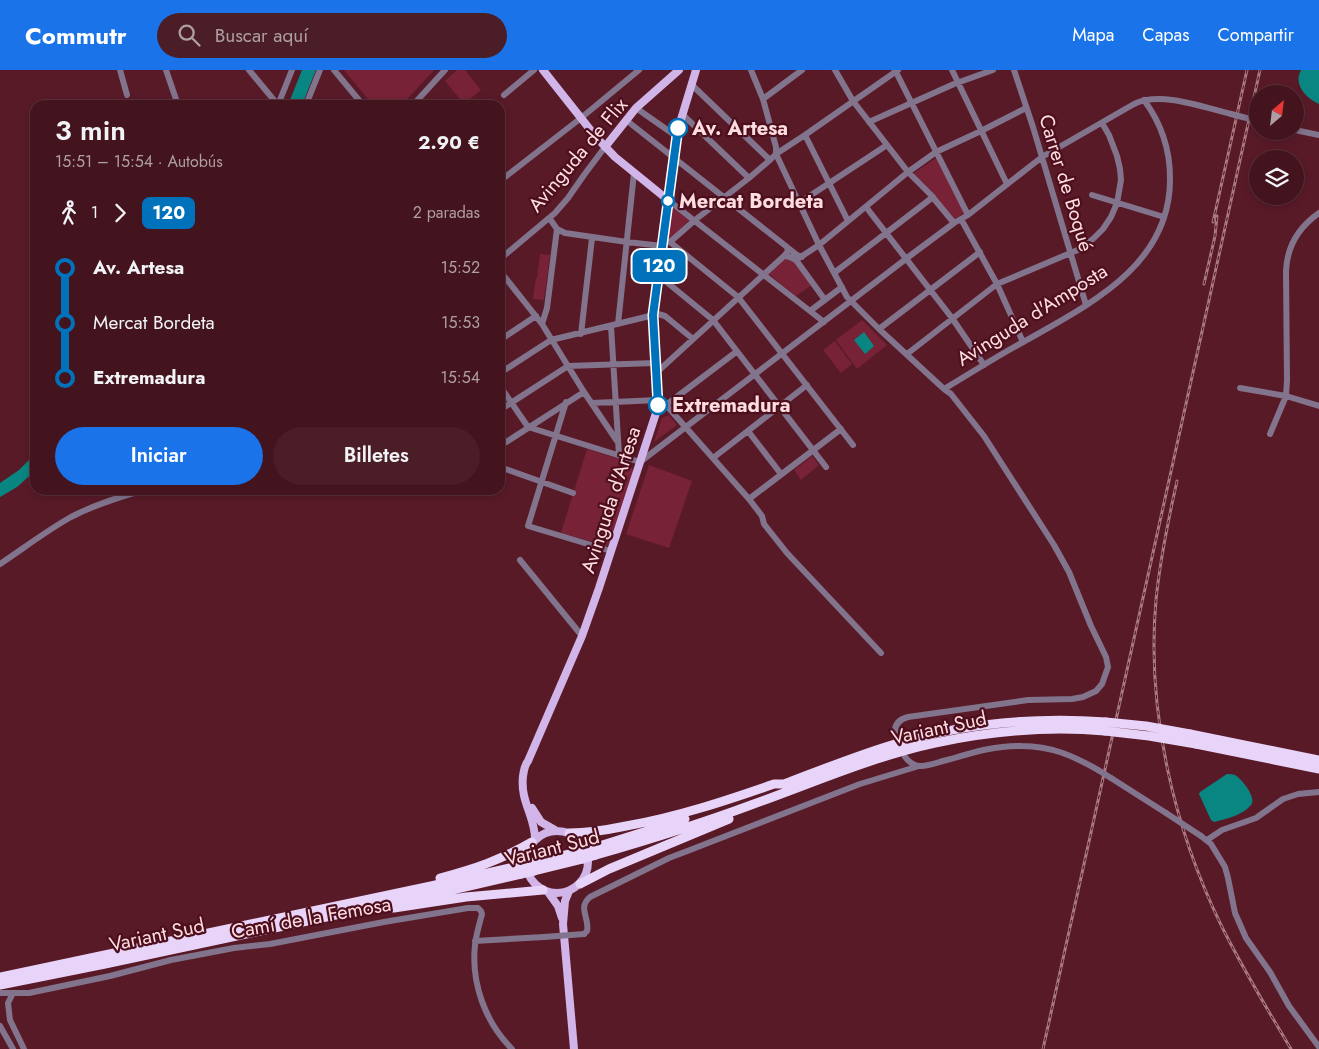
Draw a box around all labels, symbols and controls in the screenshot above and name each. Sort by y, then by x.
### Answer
search box [157,13,507,58]
text: Commutr [25,18,127,53]
icon: search [175,21,203,49]
text: Buscar aquí [215,22,308,49]
text: Mapa [1072,22,1114,48]
text: Capas [1142,22,1190,48]
text: Compartir [1218,22,1294,48]
north arrow [1249,85,1304,140]
map controls [1249,85,1304,205]
street label: Avinguda de Flix [521,91,635,219]
text: 3 min [55,110,126,151]
street label: Carrer de Boqué [1031,111,1101,255]
place label: Av. Artesa [691,114,788,143]
marker: Av. Artesa [668,118,688,138]
text: 2.90 € [418,129,480,156]
text: 15:51 – 15:54 · Autobús [55,150,223,173]
button: layers [1249,150,1304,205]
place label: Mercat Bordeta [679,187,823,216]
marker: Mercat Bordeta [661,194,675,208]
icon: walk [55,199,83,227]
icon: forward [106,199,134,227]
text: 120 [152,200,185,226]
text: 1 [91,201,98,224]
text: 2 paradas [413,201,480,224]
line badge: 120 [630,250,688,282]
text: 120 [643,253,675,279]
text: Av. Artesa [93,254,184,281]
text: 15:52 [441,256,480,279]
street label: Avinguda d'Amposta [951,257,1113,373]
text: Mercat Bordeta [93,309,215,336]
text: 15:53 [441,311,480,334]
text: Extremadura [93,364,206,391]
text: 15:54 [441,366,480,389]
place label: Extremadura [672,391,790,420]
marker: Extremadura [648,395,668,415]
street label: Avinguda d'Artesa [574,423,648,577]
button: Iniciar [55,427,263,485]
button: Billetes [273,427,480,485]
street label: Variant Sud [889,704,989,752]
street label: Variant Sud [502,822,602,874]
street label: Camí de la Femosa [229,890,393,946]
street label: Variant Sud [107,911,207,959]

